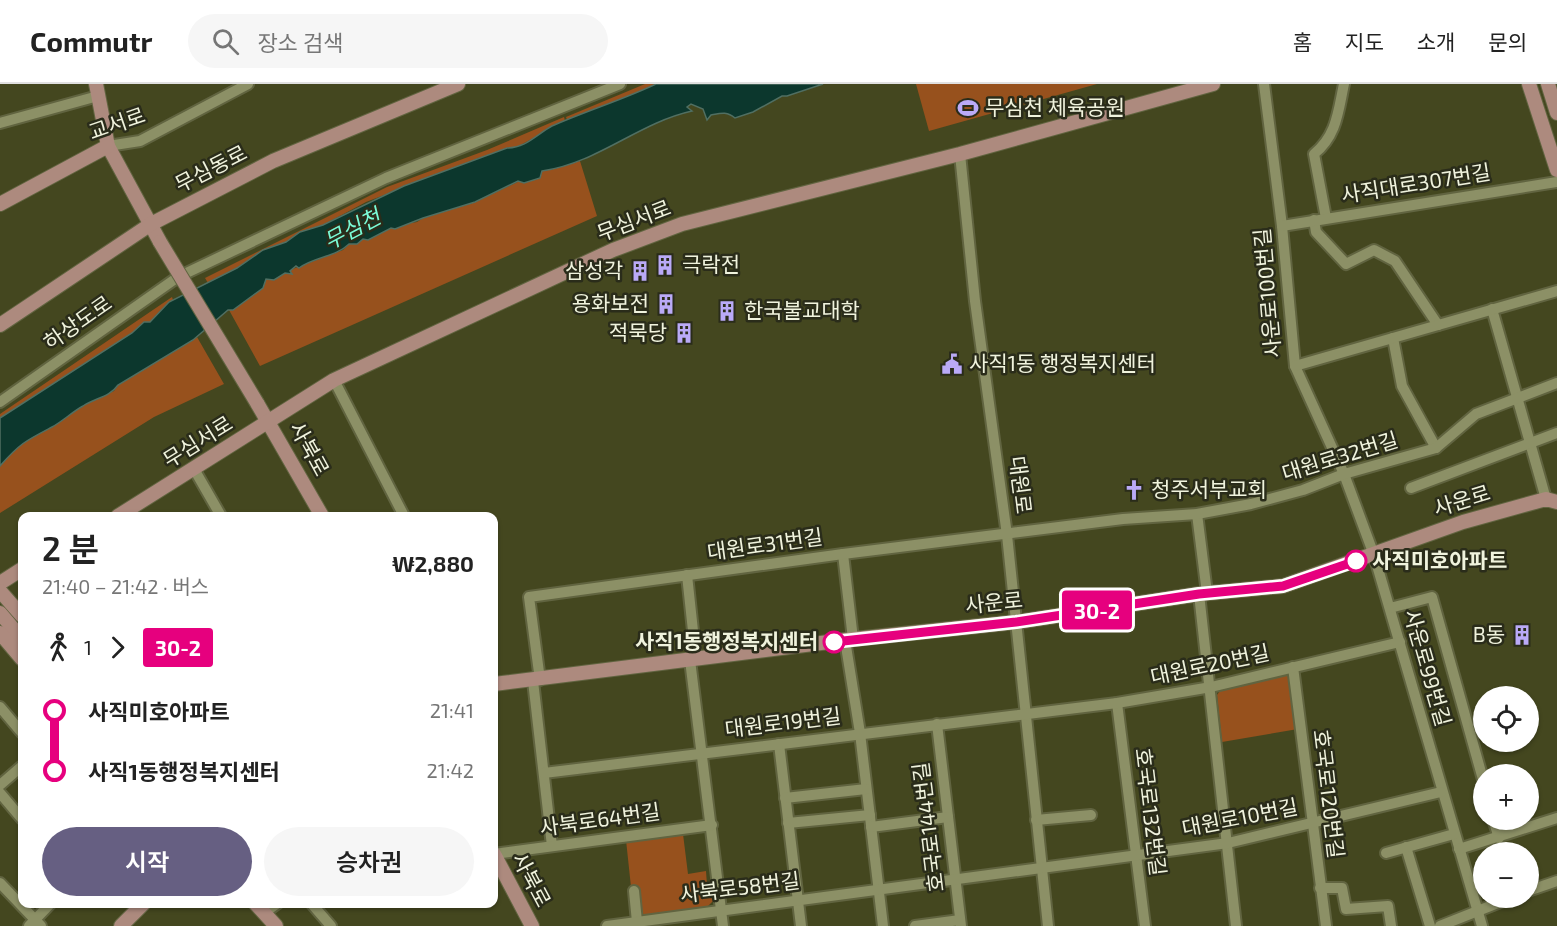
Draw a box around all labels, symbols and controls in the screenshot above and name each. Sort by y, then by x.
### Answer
search box [188,14,608,68]
text: Commutr [30,24,152,58]
icon: search [209,25,242,58]
text: 장소 검색 [257,29,343,55]
text: 홈 [1293,29,1312,54]
text: 지도 [1345,29,1384,54]
text: 소개 [1417,29,1455,54]
text: 문의 [1488,29,1527,54]
place label: 무심천 체육공원 [985,94,1125,119]
sports icon: 무심천 체육공원 [956,96,980,120]
street label: 교서로 [85,101,148,144]
street label: 무심동로 [170,139,250,196]
street label: 사직대로307번길 [1339,158,1492,207]
street label: 무심서로 [593,194,674,245]
water label: 무심천 [319,201,387,254]
street label: 사운로100번길 [1248,227,1285,359]
place label: 극락전 [682,251,740,276]
building icon: 극락전 [653,253,677,277]
place label: 삼성각 [565,257,623,282]
building icon: 삼성각 [628,259,652,283]
street label: 하상도로 [38,289,116,354]
place label: 용화보전 [572,290,649,315]
building icon: 용화보전 [654,292,678,316]
place label: 한국불교대학 [744,297,860,322]
building icon: 한국불교대학 [715,299,739,323]
place label: 적묵당 [609,319,667,344]
building icon: 적묵당 [672,321,696,345]
place label: 사직1동 행정복지센터 [969,350,1156,375]
public building icon: 사직1동 행정복지센터 [940,352,964,376]
street label: 무심서로 [158,410,237,472]
street label: 사북로 [285,417,335,480]
street label: 대원로32번길 [1278,426,1401,485]
street label: 대원로 [1006,455,1037,515]
place label: 청주서부교회 [1151,476,1267,501]
church icon: 청주서부교회 [1122,478,1146,502]
street label: 사운로 [1430,479,1493,520]
street label: 대원로31번길 [705,523,824,564]
text: 2 분 [42,528,99,568]
place label: 사직미호아파트 [1372,547,1507,572]
text: ₩2,880 [392,550,474,576]
marker: 사직미호아파트 [1345,550,1367,572]
text: 21:40 – 21:42 · 버스 [42,574,209,598]
street label: 사운로 [964,586,1024,617]
line badge: 30-2 [1055,590,1139,630]
text: 30-2 [1074,598,1120,623]
street label: 사운로99번길 [1400,606,1457,729]
place label: B동 [1473,621,1505,646]
building icon: B동 [1510,623,1534,647]
place label: 사직1동행정복지센터 [635,628,818,653]
icon: walk [42,631,75,664]
icon: forward [101,631,134,664]
marker: 사직1동행정복지센터 [823,631,845,653]
text: 1 [84,635,92,659]
text: 30-2 [155,635,201,660]
street label: 대원로20번길 [1148,639,1272,688]
map controls [1473,686,1539,908]
button: locate [1473,686,1539,752]
text: 사직미호아파트 [88,698,230,724]
text: 21:41 [430,698,474,722]
street label: 대원로19번길 [723,702,842,741]
street label: 호국로120번길 [1309,728,1350,860]
street label: 호국로132번길 [1131,747,1172,877]
text: 사직1동행정복지센터 [88,758,280,784]
text: 21:42 [427,758,474,782]
street label: 호국로144번길 [907,761,948,894]
button: + [1473,764,1539,830]
street label: 대원로10번길 [1180,793,1300,840]
street label: 사북로64번길 [538,798,662,839]
button: 시작 [42,827,252,896]
button: 승차권 [264,827,474,896]
button: − [1473,842,1539,908]
street label: 사북로 [508,848,557,911]
street label: 사북로58번길 [678,867,801,906]

